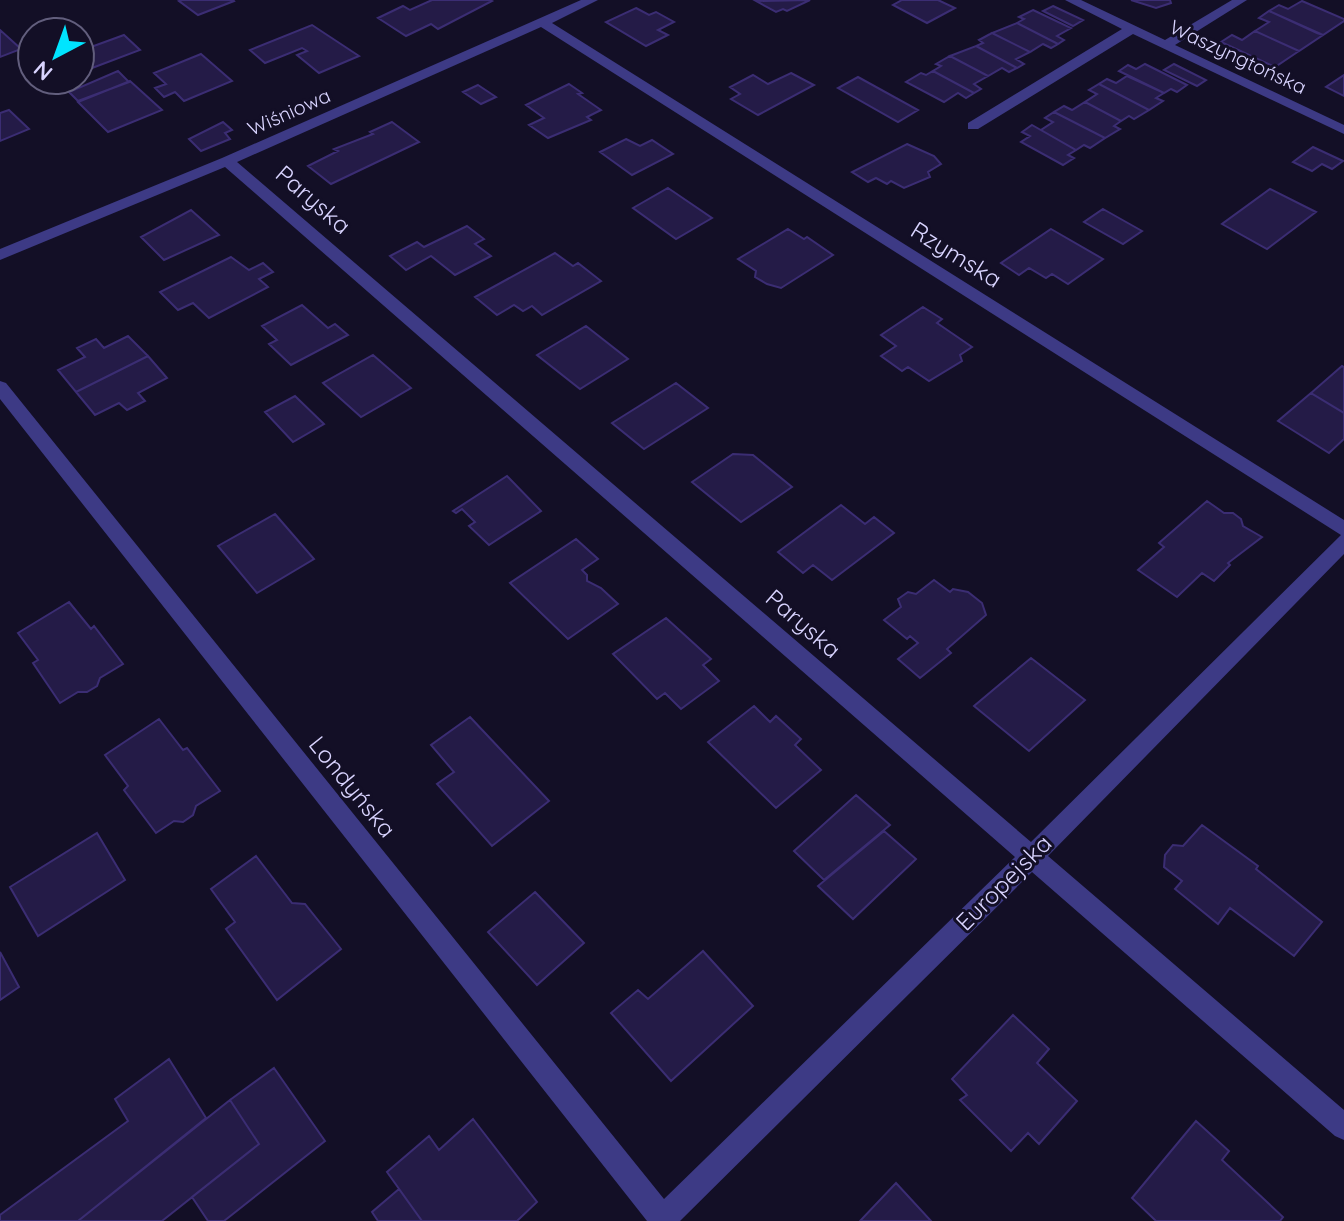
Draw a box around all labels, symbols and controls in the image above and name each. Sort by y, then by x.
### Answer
street label: Waszyngtońska [1166,14,1311,99]
north arrow [16,16,96,96]
text: N [28,55,58,87]
street label: Wiśniowa [243,82,334,141]
street label: Paryska [270,158,357,240]
street label: Rzymska [905,215,1008,294]
street label: Paryska [760,582,847,664]
street label: Londyńska [303,730,403,843]
street label: Europejska [949,828,1058,937]

